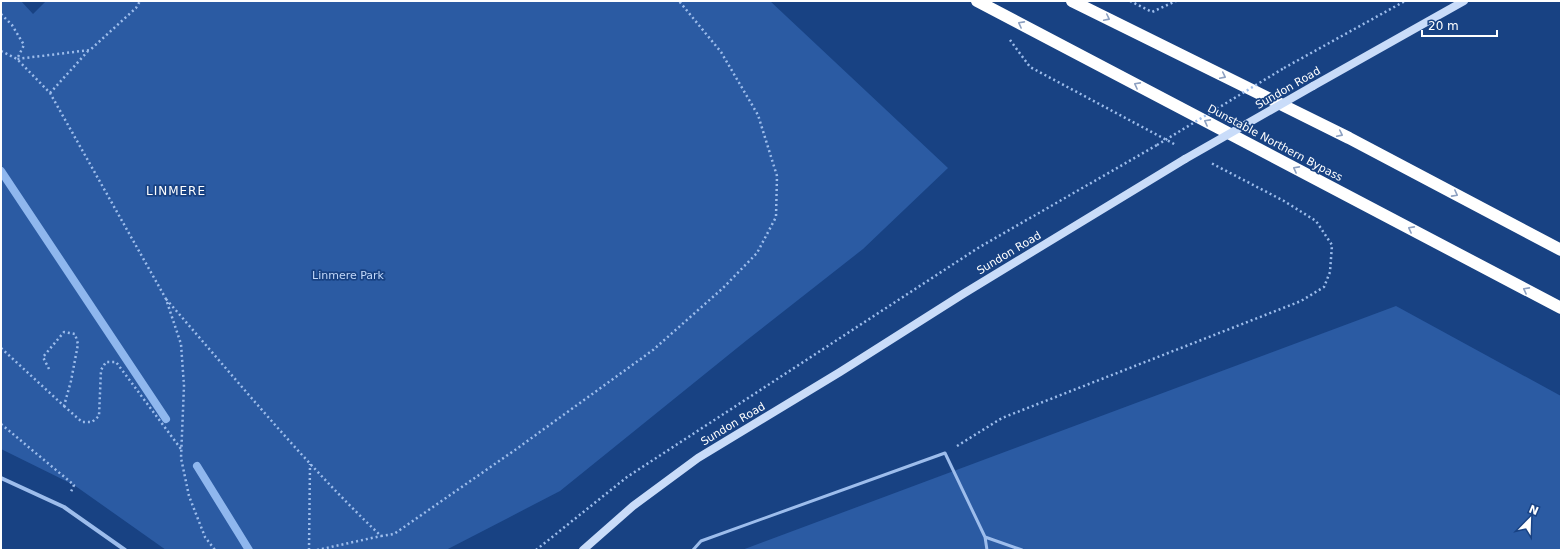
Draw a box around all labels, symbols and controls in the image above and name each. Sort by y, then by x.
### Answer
scale bar [1422,12,1497,38]
one-way arrow [1103,13,1110,21]
text: 20 m [1428,19,1459,33]
one-way arrow [1018,22,1026,29]
street label: Sundon Road [1253,64,1323,112]
one-way arrow [1219,71,1227,79]
one-way arrow [1133,82,1141,89]
street label: Dunstable Northern Bypass [1205,102,1345,184]
one-way arrow [1204,119,1211,126]
one-way arrow [1336,129,1343,137]
one-way arrow [1293,166,1301,174]
district label: LINMERE [146,184,206,198]
one-way arrow [1451,189,1458,197]
one-way arrow [1408,227,1416,234]
street label: Sundon Road [974,229,1044,277]
park label: Linmere Park [312,269,385,282]
one-way arrow [1523,287,1531,295]
street label: Sundon Road [698,400,768,448]
north arrow [1510,499,1550,539]
text: N [1527,502,1540,518]

